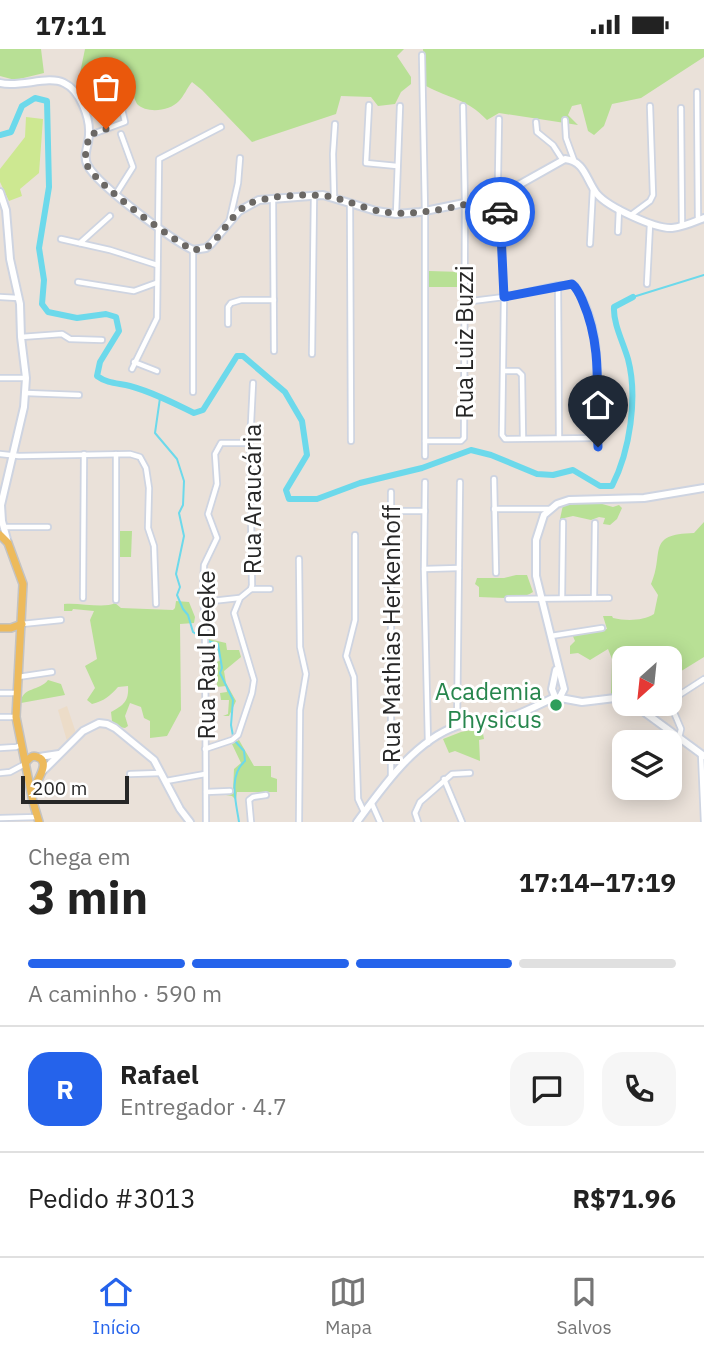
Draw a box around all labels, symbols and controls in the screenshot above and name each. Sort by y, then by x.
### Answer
text: 17:11 [35,8,106,42]
pin [76,57,136,129]
icon: bag [87,68,125,106]
courier [465,177,535,247]
icon: car [481,193,519,231]
street label: Rua Luiz Buzzi [448,265,480,419]
pin [568,375,628,447]
icon: home [579,386,617,424]
street label: Rua Araucária [236,424,268,574]
street label: Rua Mathias Herkenhoff [375,505,407,763]
street label: Rua Raul Deeke [190,570,222,740]
north arrow [612,646,682,716]
map controls [612,646,682,800]
place label: Academia Physicus [435,675,542,735]
marker: Academia Physicus [548,697,564,713]
button: layers [612,730,682,800]
scale bar [21,773,130,805]
text: 200 m [32,776,87,800]
text: Chega em [28,841,130,871]
text: 17:14–17:19 [519,865,676,899]
text: 3 min [28,867,148,927]
text: A caminho · 590 m [28,978,222,1008]
button: chat [510,1052,584,1126]
button: phone [602,1052,676,1126]
text: Rafael [120,1057,199,1091]
text: R [56,1072,74,1106]
text: Entregador · 4.7 [120,1091,287,1121]
text: Pedido #3013 [28,1181,196,1215]
text: R$71.96 [572,1181,676,1215]
tab: Início [92,1273,140,1339]
tab: Mapa [325,1273,372,1339]
tab: Salvos [556,1273,612,1339]

